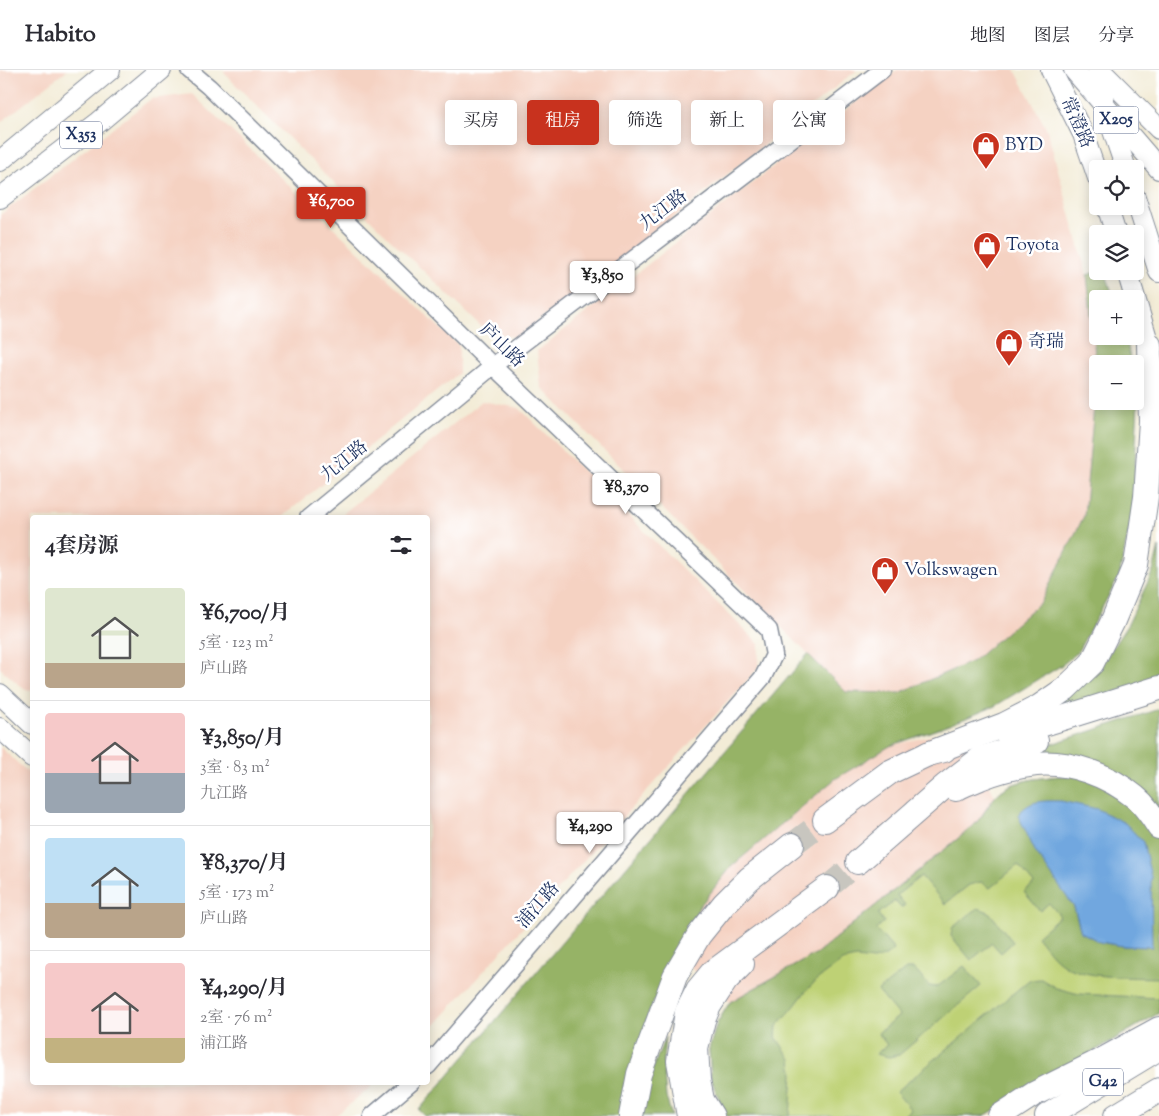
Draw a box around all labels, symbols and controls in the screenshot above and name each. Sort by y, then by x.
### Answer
text: Habito [25,18,96,52]
text: 地图 [970,24,1006,50]
text: 图层 [1034,24,1070,50]
text: 分享 [1098,24,1134,50]
street label: 常澄路 [1053,93,1099,153]
chip: 买房 [445,100,517,145]
chip: 租房 [527,100,599,145]
chip: 筛选 [609,100,681,145]
chip: 新上 [691,100,763,145]
chip: 公寓 [773,100,845,145]
road number: X205 [1094,106,1138,134]
road number: X353 [60,122,102,148]
shop icon: BYD [971,131,1001,170]
place label: BYD [1005,133,1043,159]
map controls [1089,160,1144,410]
button: locate [1089,160,1144,215]
street label: 九江路 [635,184,693,238]
pin: ¥6,700 [290,186,372,229]
text: ¥6,700 [308,191,354,214]
button: layers [1089,225,1144,280]
shop icon: Toyota [972,231,1002,270]
place label: Toyota [1006,233,1059,259]
pin: ¥3,850 [561,260,643,303]
text: ¥3,850 [581,265,623,288]
button: + [1089,290,1144,345]
street label: 庐山路 [473,318,529,374]
shop icon: 奇瑞 [994,328,1024,367]
place label: 奇瑞 [1028,330,1064,356]
button: − [1089,355,1144,410]
street label: 九江路 [316,435,374,489]
pin: ¥8,370 [585,472,667,515]
text: ¥8,370 [603,477,649,500]
icon: filters [387,531,415,559]
text: 4套房源 [45,532,119,562]
shop icon: Volkswagen [870,556,900,595]
place label: Volkswagen [904,558,998,584]
text: ¥6,700/月 [200,599,290,629]
icon: home [85,608,145,668]
text: 5室 · 123 m² [200,632,274,655]
text: 庐山路 [200,658,248,681]
text: ¥3,850/月 [200,724,285,754]
icon: home [85,733,145,793]
text: 3室 · 83 m² [200,757,270,780]
text: 九江路 [200,783,248,806]
pin: ¥4,290 [549,812,631,854]
text: ¥4,290 [567,816,613,839]
text: ¥8,370/月 [200,849,289,879]
icon: home [85,858,145,918]
street label: 浦江路 [511,877,567,935]
text: 5室 · 173 m² [200,882,274,905]
text: 庐山路 [200,908,248,931]
text: ¥4,290/月 [200,974,288,1004]
icon: home [85,983,145,1043]
text: 2室 · 76 m² [200,1007,272,1030]
text: 浦江路 [200,1033,248,1056]
road number: G42 [1083,1069,1123,1096]

